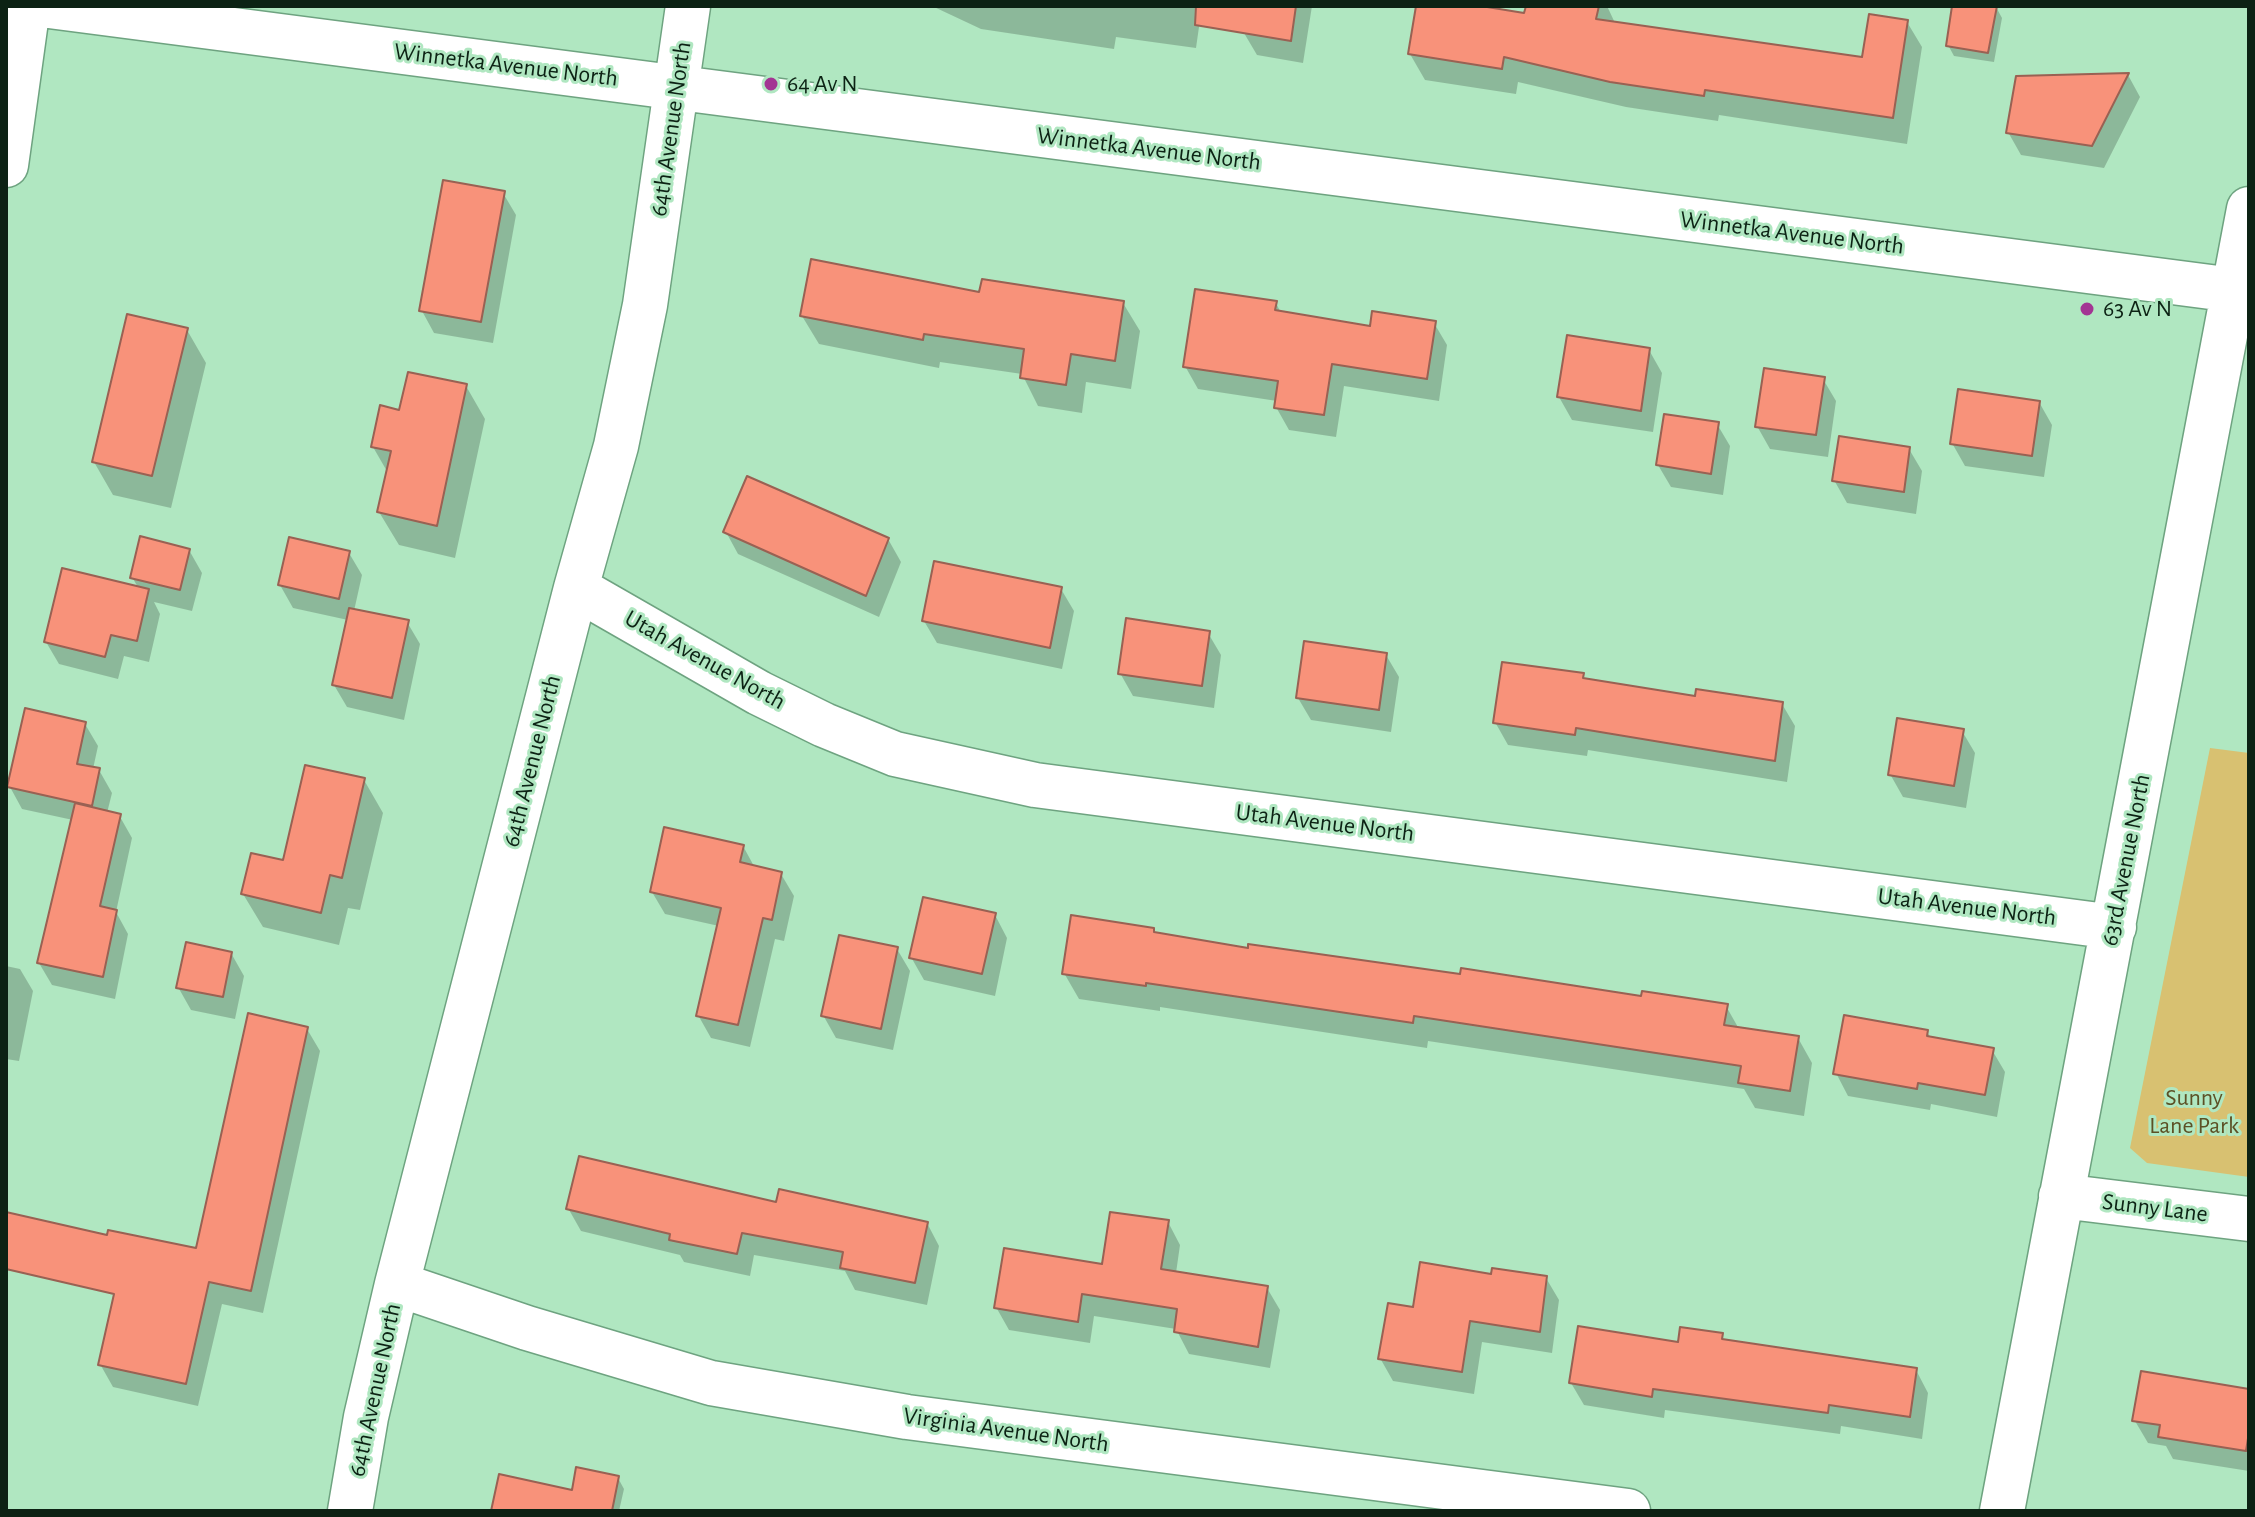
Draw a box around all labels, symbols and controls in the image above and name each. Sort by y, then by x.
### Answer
street label: Winnetka Avenue North [392,37,620,93]
street label: 64th Avenue North [644,40,698,218]
place label: 64 Av N [787,70,858,98]
marker: 64 Av N [762,75,780,93]
street label: Winnetka Avenue North [1035,121,1263,177]
street label: Winnetka Avenue North [1678,205,1906,261]
place label: 63 Av N [2103,295,2172,323]
marker: 63 Av N [2078,300,2096,318]
street label: Utah Avenue North [620,604,790,716]
street label: 64th Avenue North [497,672,567,850]
street label: 63rd Avenue North [2095,772,2157,948]
street label: Utah Avenue North [1234,798,1416,848]
street label: Utah Avenue North [1876,882,2058,932]
park label: Sunny Lane Park [2149,1084,2239,1140]
street label: Sunny Lane [2101,1187,2209,1229]
street label: 64th Avenue North [343,1301,407,1479]
street label: Virginia Avenue North [901,1401,1111,1459]

